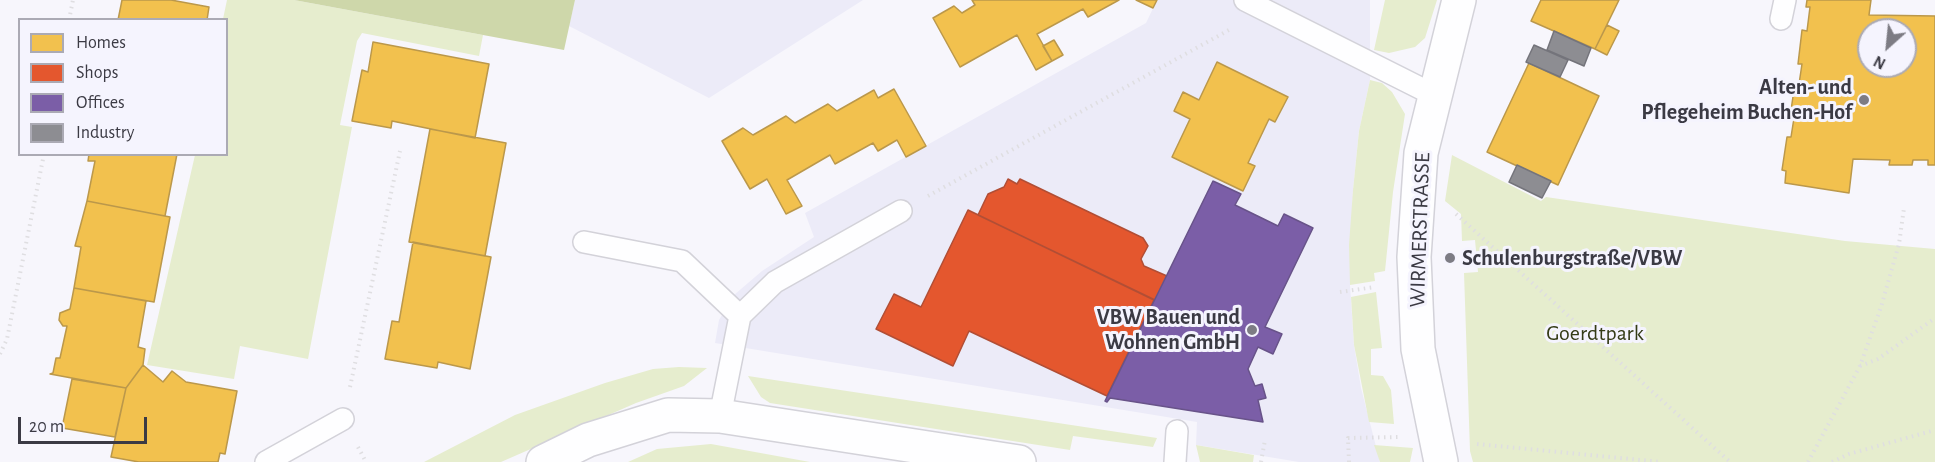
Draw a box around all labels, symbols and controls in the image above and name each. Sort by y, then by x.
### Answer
legend [18,18,228,156]
north arrow [1857,18,1917,78]
text: Homes [76,34,126,52]
text: N [1871,53,1888,72]
text: Shops [76,64,118,82]
place label: Alten- und Pflegeheim Buchen-Hof [1641,74,1852,125]
marker: Alten- und Pflegeheim Buchen-Hof [1857,93,1871,107]
text: Offices [76,94,125,112]
text: Industry [76,124,135,142]
street label: WIRMERSTRASSE [1404,152,1436,308]
place label: Schulenburgstraße/VBW [1462,245,1682,271]
marker: Schulenburgstraße/VBW [1443,251,1457,265]
place label: VBW Bauen und Wohnen GmbH [1097,304,1240,356]
park label: Goerdtpark [1546,320,1644,346]
marker: VBW Bauen und Wohnen GmbH [1245,323,1259,337]
scale bar [21,405,150,443]
text: 20 m [29,418,64,436]

